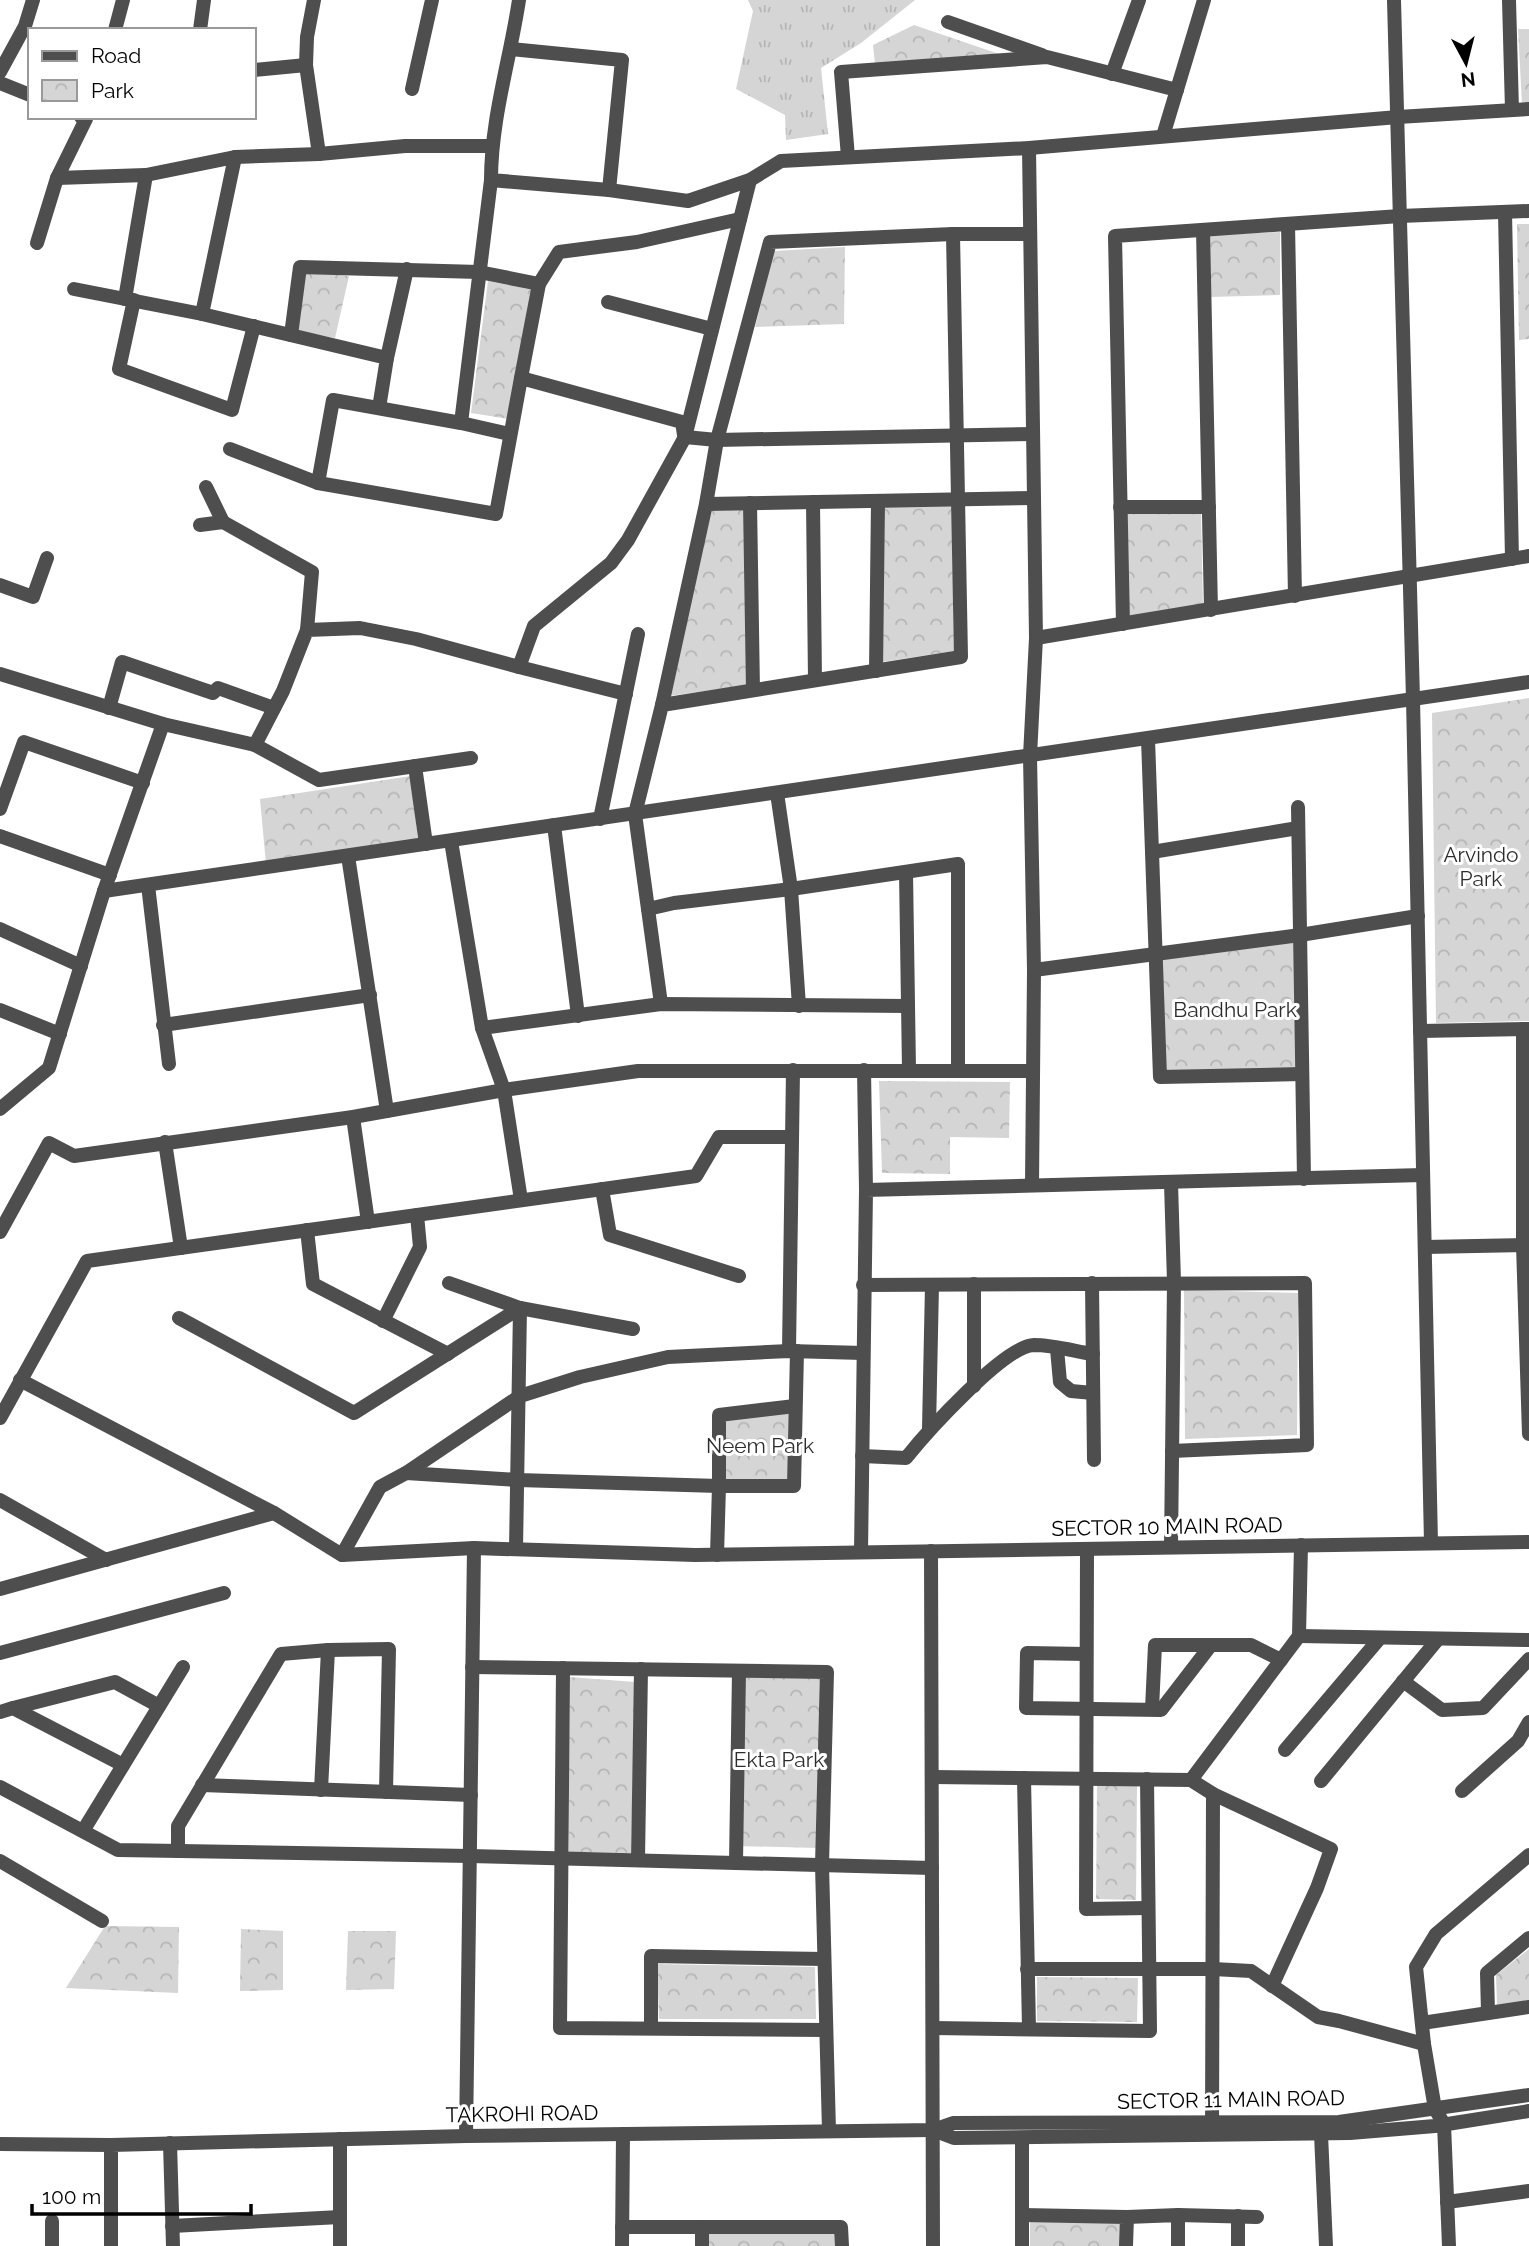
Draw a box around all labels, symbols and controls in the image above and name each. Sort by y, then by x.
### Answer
legend [28,28,256,119]
north arrow [1431,28,1501,98]
text: Road [91,43,141,68]
text: N [1460,68,1477,92]
text: Park [91,78,134,103]
park label: Arvindo Park [1443,842,1519,891]
park label: Bandhu Park [1173,997,1297,1022]
park label: Neem Park [706,1433,814,1458]
street label: SECTOR 10 MAIN ROAD [1051,1512,1283,1541]
park label: Ekta Park [734,1747,824,1772]
street label: SECTOR 11 MAIN ROAD [1117,2085,1345,2114]
street label: TAKROHI ROAD [445,2100,599,2127]
scale bar [32,2172,250,2216]
text: 100 m [42,2184,101,2209]

